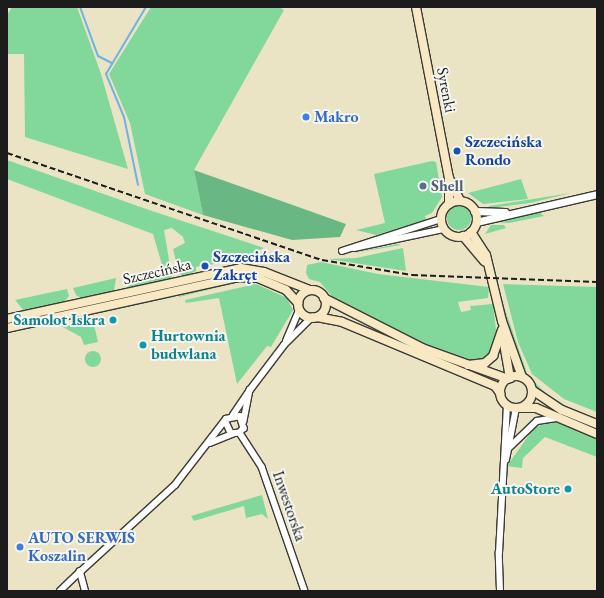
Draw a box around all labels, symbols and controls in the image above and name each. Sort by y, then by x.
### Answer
street label: Syrenki [432,66,460,114]
place label: Makro [314,107,359,127]
marker: Makro [301,112,311,122]
place label: Szczecińska Rondo [465,132,542,170]
marker: Szczecińska Rondo [452,146,462,156]
place label: Shell [431,176,464,196]
marker: Shell [418,181,428,191]
place label: Szczecińska Zakręt [213,247,290,285]
street label: Szczecińska [121,255,193,289]
marker: Szczecińska Zakręt [200,261,210,271]
place label: Samolot Iskra [13,310,105,330]
marker: Samolot Iskra [108,315,118,325]
place label: Hurtownia budwlana [151,326,226,364]
marker: Hurtownia budwlana [138,340,148,350]
street label: Inwestorska [268,468,310,544]
place label: AutoStore [491,479,560,499]
marker: AutoStore [563,484,573,494]
place label: AUTO SERWIS Koszalin [28,528,135,566]
marker: AUTO SERWIS Koszalin [15,542,25,552]

